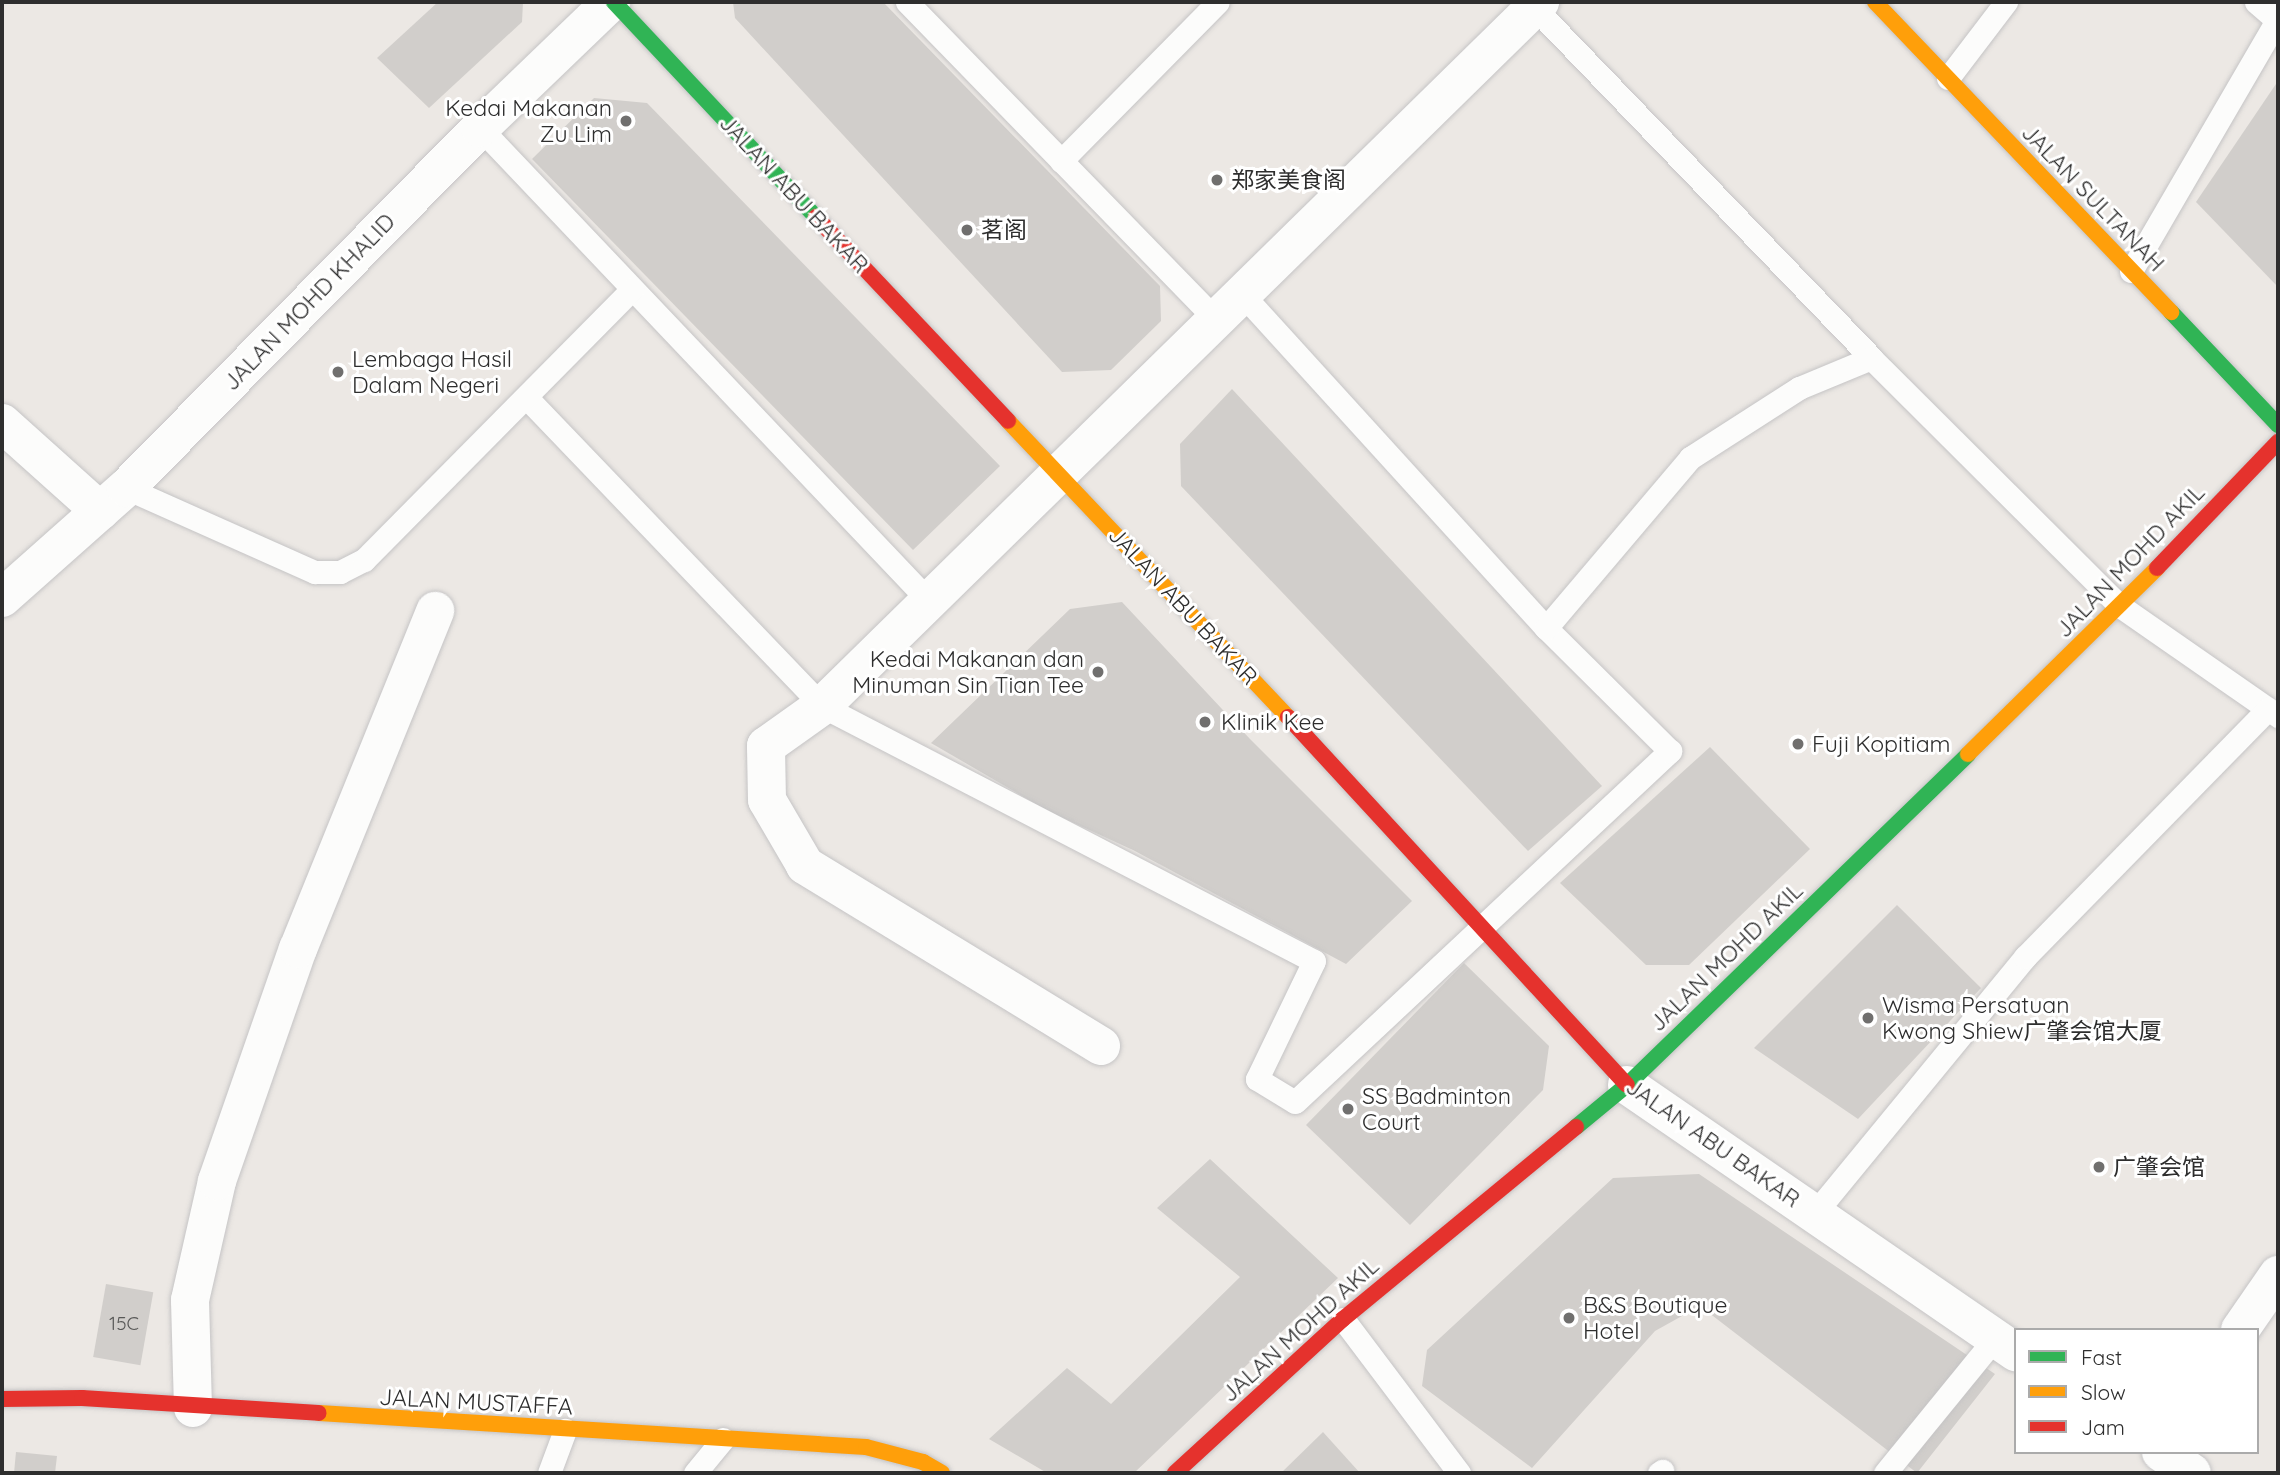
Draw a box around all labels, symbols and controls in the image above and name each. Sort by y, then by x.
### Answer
place label: Kedai Makanan Zu Lim [445,94,612,148]
street label: JALAN ABU BAKAR [714,109,874,279]
marker: Kedai Makanan Zu Lim [618,113,634,129]
street label: JALAN SULTANAH [2016,119,2170,277]
place label: 郑家美食阁 [1231,166,1346,194]
marker: 郑家美食阁 [1209,172,1225,188]
street label: JALAN MOHD KHALID [217,208,401,396]
place label: 茗阁 [981,216,1027,244]
marker: 茗阁 [959,222,975,238]
place label: Lembaga Hasil Dalam Negeri [352,345,512,399]
marker: Lembaga Hasil Dalam Negeri [330,364,346,380]
street label: JALAN MOHD AKIL [2050,479,2210,643]
street label: JALAN ABU BAKAR [1103,521,1263,691]
place label: Kedai Makanan dan Minuman Sin Tian Tee [852,645,1084,699]
marker: Kedai Makanan dan Minuman Sin Tian Tee [1090,664,1106,680]
place label: Klinik Kee [1221,708,1325,736]
marker: Klinik Kee [1195,712,1215,732]
place label: Fuji Kopitiam [1812,730,1951,758]
marker: Fuji Kopitiam [1790,736,1806,752]
street label: JALAN MOHD AKIL [1644,877,1808,1037]
place label: Wisma Persatuan Kwong Shiew广肇会馆大厦 [1882,991,2162,1045]
marker: Wisma Persatuan Kwong Shiew广肇会馆大厦 [1860,1010,1876,1026]
street label: JALAN ABU BAKAR [1621,1073,1805,1213]
place label: SS Badminton Court [1362,1082,1511,1136]
marker: SS Badminton Court [1340,1101,1356,1117]
place label: 广肇会馆 [2113,1153,2205,1181]
marker: 广肇会馆 [2091,1159,2107,1175]
street label: JALAN MOHD AKIL [1216,1252,1384,1408]
place label: B&S Boutique Hotel [1583,1291,1727,1345]
marker: B&S Boutique Hotel [1561,1310,1577,1326]
house number: 15C [109,1313,139,1335]
legend [2014,1328,2259,1454]
text: Fast [2081,1344,2122,1370]
text: Slow [2081,1379,2126,1405]
street label: JALAN MUSTAFFA [379,1383,573,1421]
text: Jam [2081,1414,2125,1440]

